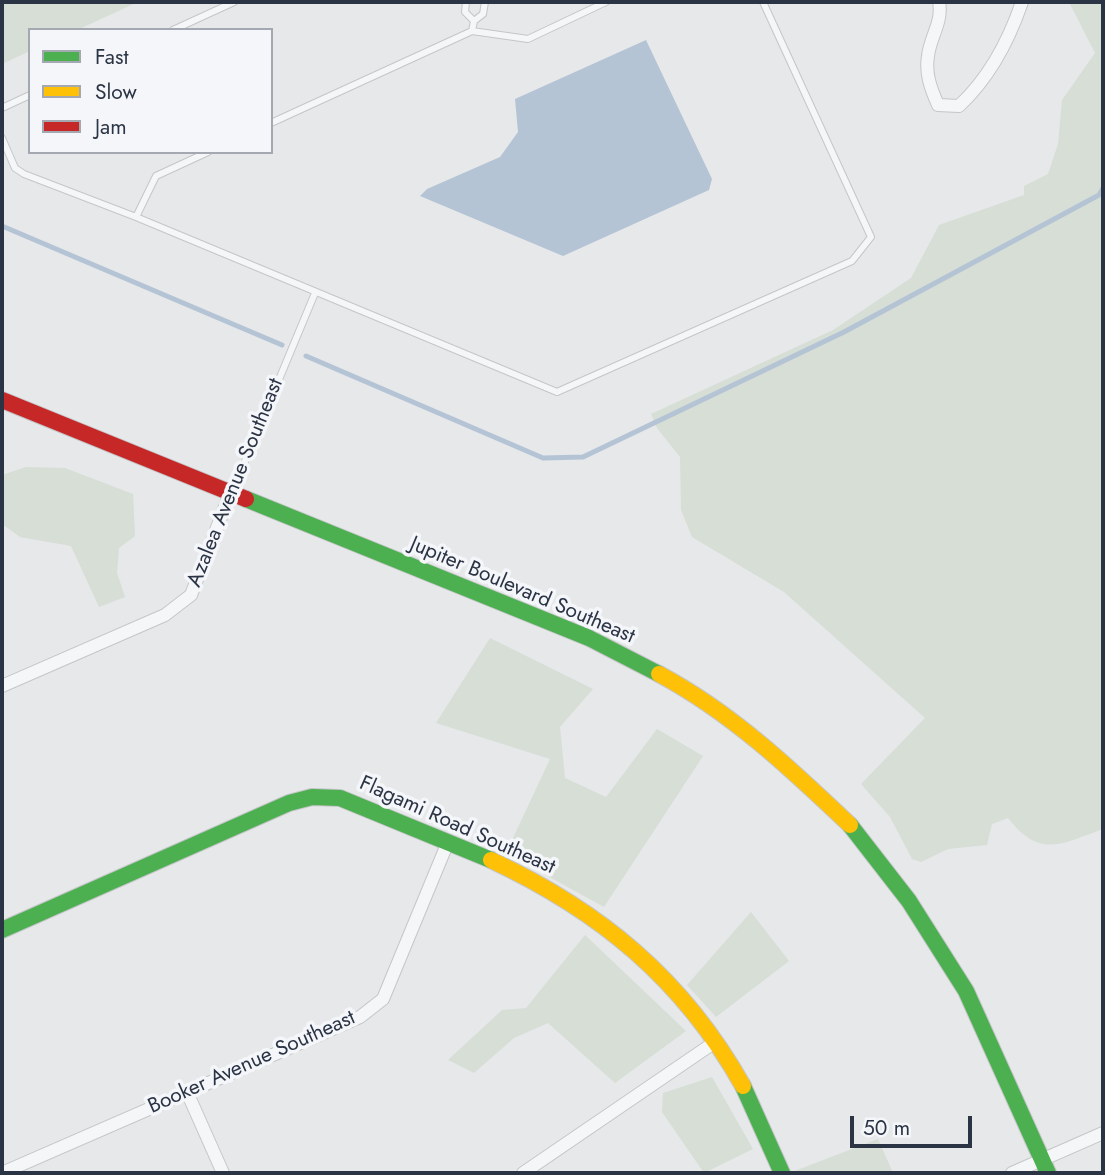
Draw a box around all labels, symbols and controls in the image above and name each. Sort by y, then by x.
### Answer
legend [28,28,273,154]
text: Fast [95,42,128,72]
text: Slow [95,77,137,107]
text: Jam [95,112,127,142]
street label: Azalea Avenue Southeast [183,375,289,591]
street label: Jupiter Boulevard Southeast [406,532,638,650]
street label: Flagami Road Southeast [355,771,559,881]
street label: Booker Avenue Southeast [145,1006,359,1120]
scale bar [853,1102,976,1146]
text: 50 m [863,1113,910,1143]

